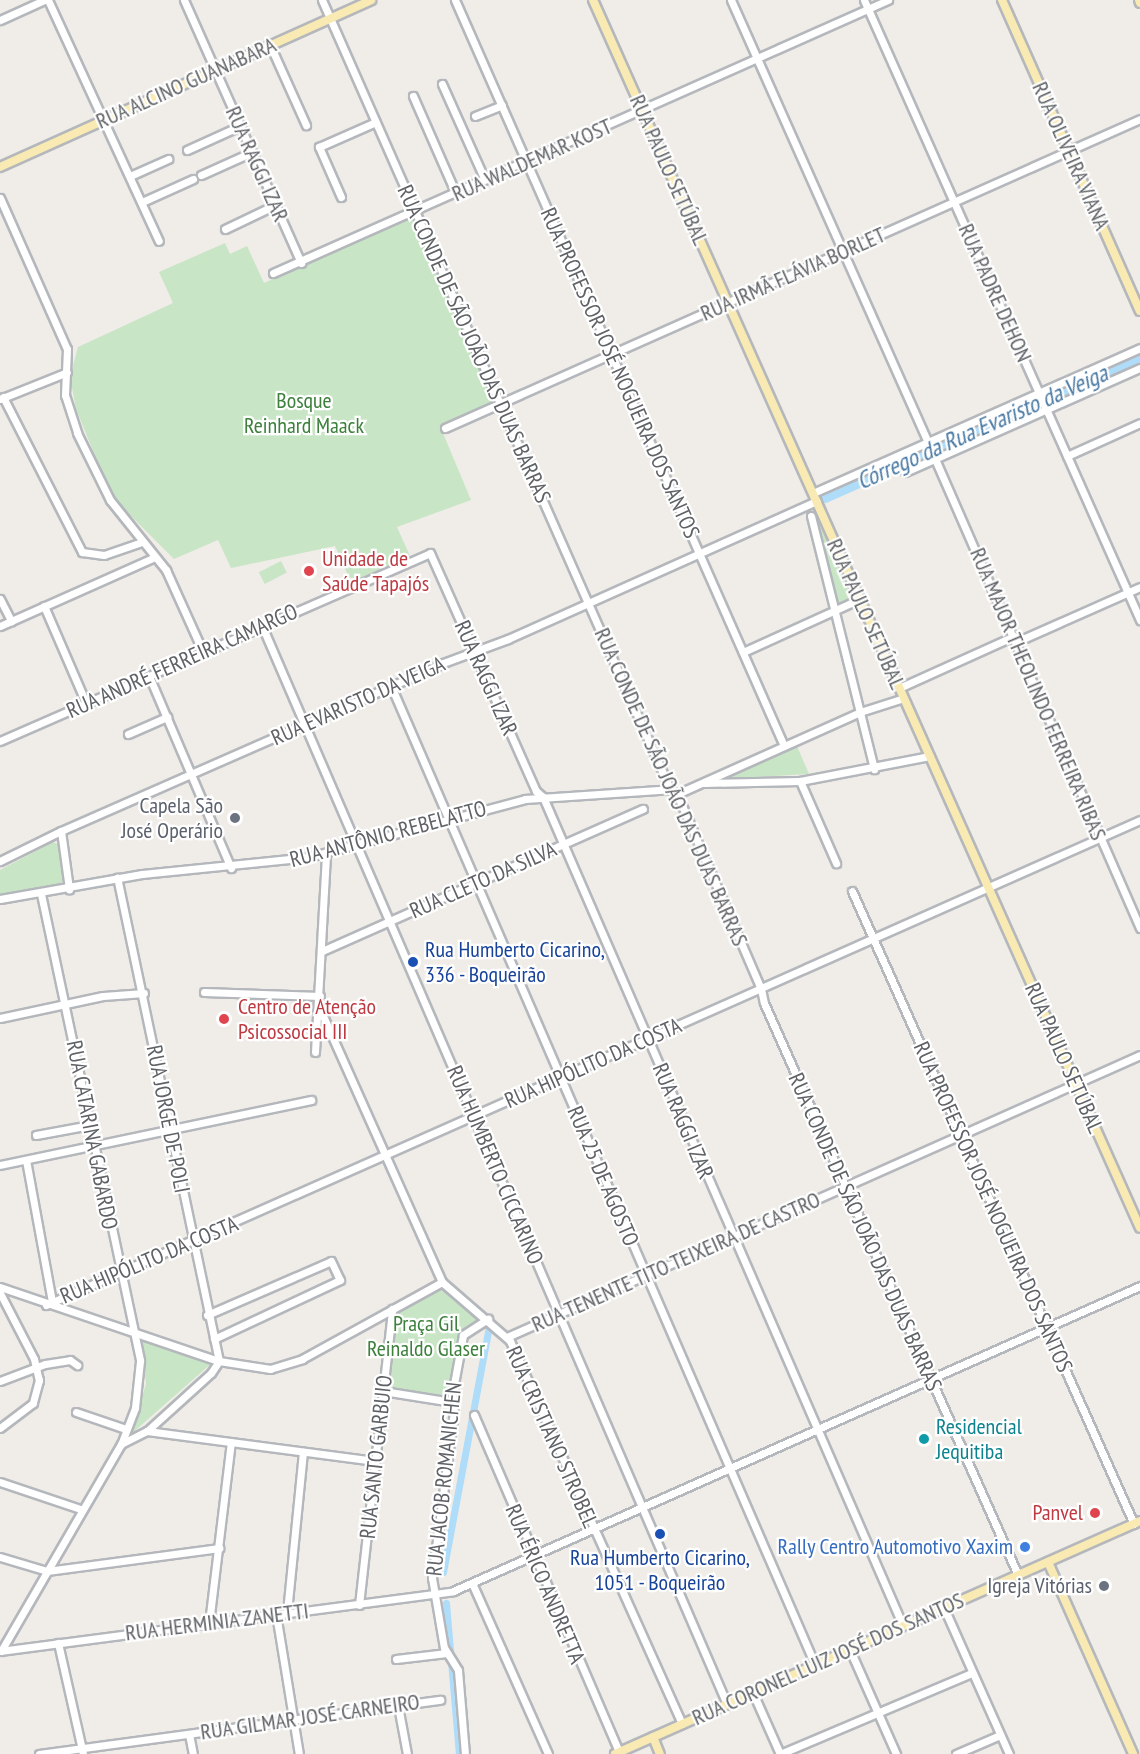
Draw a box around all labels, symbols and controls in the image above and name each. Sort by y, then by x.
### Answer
street label: RUA ALCINO GUANABARA [91,31,281,135]
street label: RUA OLIVEIRA VIANA [1026,77,1116,235]
street label: RUA PAULO SETÚBAL [624,90,714,250]
street label: RUA RAGGI IZAR [220,102,294,226]
street label: RUA WALDEMAR KOST [448,113,616,207]
street label: RUA CONDE DE SÃO JOÃO DAS DUAS BARRAS [392,181,556,507]
street label: RUA PROFESSOR JOSÉ NOGUEIRA DOS SANTOS [535,203,705,543]
street label: RUA PADRE DEHON [953,219,1037,367]
street label: RUA IRMÃ FLÁVIA BORLET [696,221,890,327]
water label: Córrego da Rua Evaristo da Veiga [852,358,1112,496]
park label: Bosque Reinhard Maack [244,387,364,439]
street label: RUA PAULO SETÚBAL [821,534,911,694]
street label: RUA MAJOR THEOLINDO FERREIRA RIBAS [964,543,1112,845]
place label: Unidade de Saúde Tapajós [322,545,430,596]
marker: Unidade de Saúde Tapajós [300,562,318,580]
street label: RUA ANDRÉ FERREIRA CAMARGO [61,598,303,724]
street label: RUA RAGGI IZAR [449,616,523,740]
street label: RUA CONDE DE SÃO JOÃO DAS DUAS BARRAS [589,624,753,950]
street label: RUA EVARISTO DA VEIGA [266,650,450,752]
place label: Capela São José Operário [121,792,223,843]
street label: RUA ANTÔNIO REBELATTO [286,795,490,873]
marker: Capela São José Operário [228,811,242,825]
street label: RUA CLETO DA SILVA [405,836,561,924]
place label: Rua Humberto Cicarino, 336 - Boqueirão [425,936,605,987]
marker: Rua Humberto Cicarino, 336 - Boqueirão [406,955,420,969]
street label: RUA PAULO SETÚBAL [1019,978,1109,1138]
place label: Centro de Atenção Psicossocial III [238,993,377,1044]
marker: Centro de Atenção Psicossocial III [215,1010,233,1028]
street label: RUA HIPÓLITO DA COSTA [500,1012,686,1114]
street label: RUA CATARINA GABARDO [61,1037,123,1233]
street label: RUA PROFESSOR JOSÉ NOGUEIRA DOS SANTOS [908,1037,1078,1377]
street label: RUA JORGE DE POLI [141,1042,195,1196]
street label: RUA RAGGI IZAR [647,1059,719,1183]
street label: RUA HUMBERTO CICCARINO [441,1061,549,1269]
street label: RUA CONDE DE SÃO JOÃO DAS DUAS BARRAS [783,1069,947,1395]
street label: RUA 25 DE AGOSTO [561,1102,645,1250]
street label: RUA TENENTE TITO TEIXEIRA DE CASTRO [526,1186,826,1338]
street label: RUA HIPÓLITO DA COSTA [55,1210,243,1310]
park label: Praça Gil Reinaldo Glaser [367,1310,485,1362]
street label: RUA CRISTIANO STROBEL [500,1342,604,1532]
street label: RUA SANTO GARBUIO [354,1373,398,1541]
street label: RUA JACOB ROMANICHEN [421,1380,467,1578]
place label: Residencial Jequitiba [936,1413,1022,1464]
marker: Residencial Jequitiba [917,1432,931,1446]
street label: RUA ÉRICO ANDRETTA [499,1500,591,1668]
place label: Panvel [1032,1500,1083,1526]
marker: Panvel [1088,1506,1102,1520]
marker: Rua Humberto Cicarino, 1051 - Boqueirão [653,1527,667,1541]
place label: Rally Centro Automotivo Xaxim [776,1534,1013,1560]
marker: Rally Centro Automotivo Xaxim [1018,1540,1032,1554]
place label: Rua Humberto Cicarino, 1051 - Boqueirão [570,1544,750,1596]
place label: Igreja Vitórias [987,1573,1092,1599]
marker: Igreja Vitórias [1097,1579,1111,1593]
street label: RUA CORONEL LUIZ JOSÉ DOS SANTOS [687,1587,969,1731]
street label: RUA HERMINIA ZANETTI [123,1598,311,1646]
street label: RUA GILMAR JOSÉ CARNEIRO [198,1689,422,1745]

